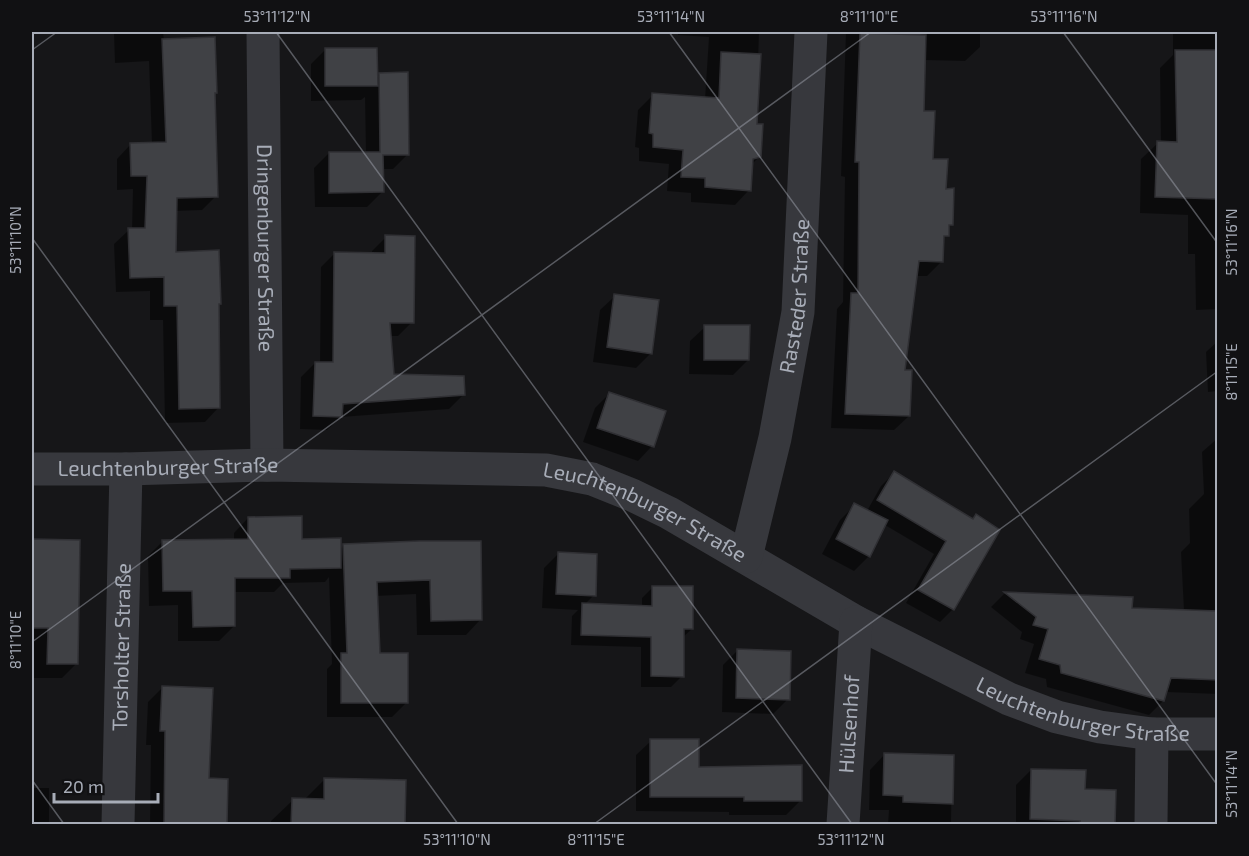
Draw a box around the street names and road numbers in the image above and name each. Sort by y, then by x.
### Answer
street label: Dringenburger Straße [253,144,280,352]
street label: Rasteder Straße [773,218,813,375]
street label: Leuchtenburger Straße [57,451,279,480]
street label: Leuchtenburger Straße [541,456,751,566]
street label: Torsholter Straße [106,563,135,731]
street label: Leuchtenburger Straße [972,671,1190,745]
street label: Hülsenhof [832,673,864,774]

